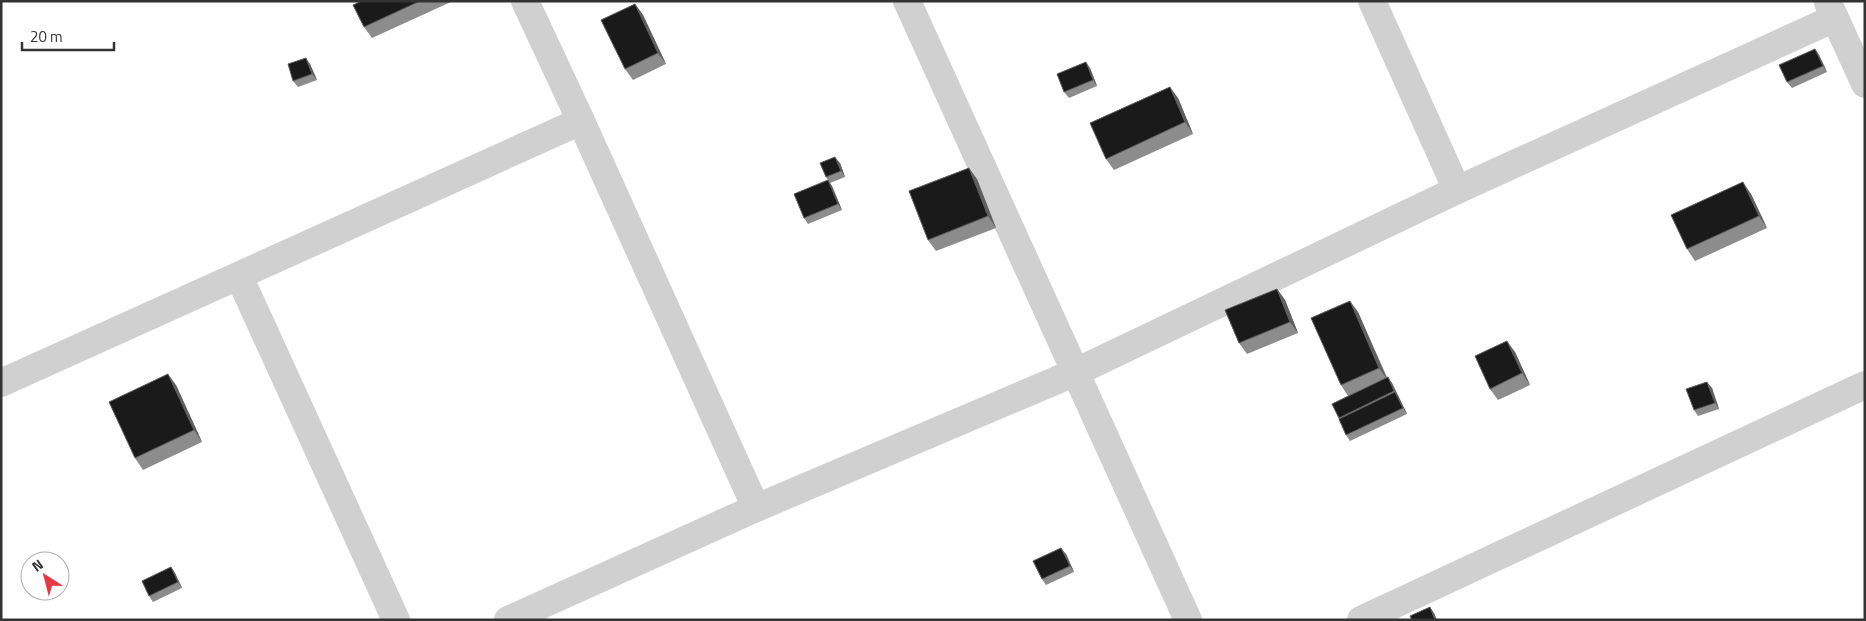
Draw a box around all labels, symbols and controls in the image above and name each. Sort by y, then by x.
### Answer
scale bar [22,20,115,52]
text: 20 m [30,25,63,48]
north arrow [20,551,70,601]
text: N [27,554,47,576]

